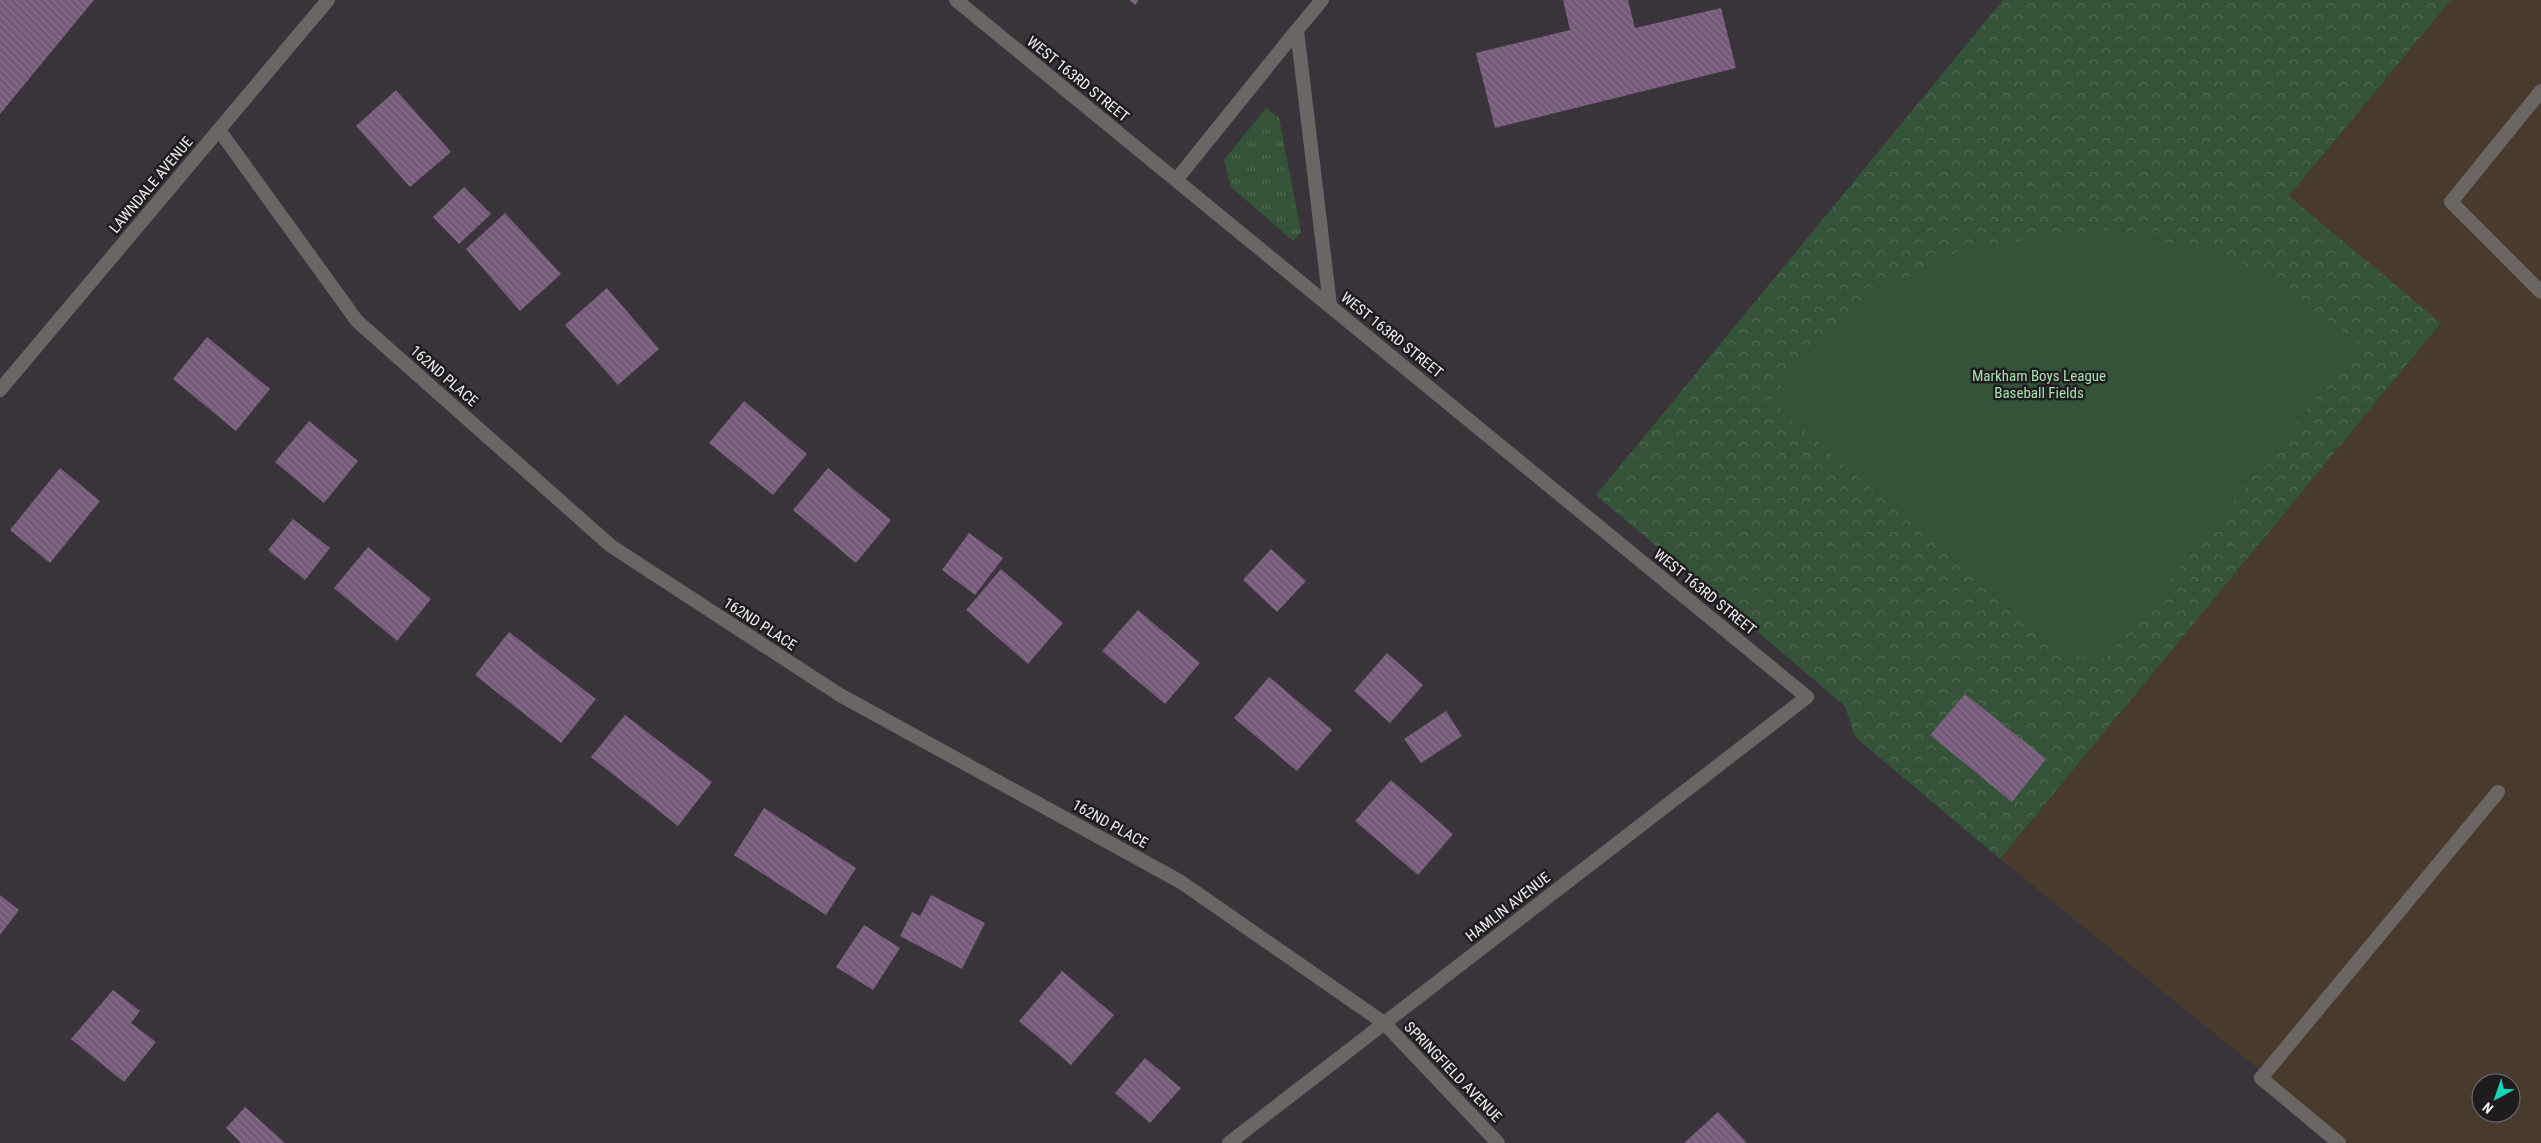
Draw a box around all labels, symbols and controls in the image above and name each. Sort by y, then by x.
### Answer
street label: WEST 163RD STREET [1023,32,1133,126]
street label: LAWNDALE AVENUE [105,133,197,237]
street label: WEST 163RD STREET [1337,288,1447,382]
street label: 162ND PLACE [407,342,481,410]
park label: Markham Boys League Baseball Fields [1972,367,2106,402]
street label: WEST 163RD STREET [1650,545,1760,639]
street label: 162ND PLACE [720,594,800,654]
street label: 162ND PLACE [1069,796,1151,852]
street label: HAMLIN AVENUE [1462,868,1554,946]
street label: SPRINGFIELD AVENUE [1400,1018,1506,1126]
north arrow [2471,1073,2521,1123]
text: N [2479,1099,2496,1117]

